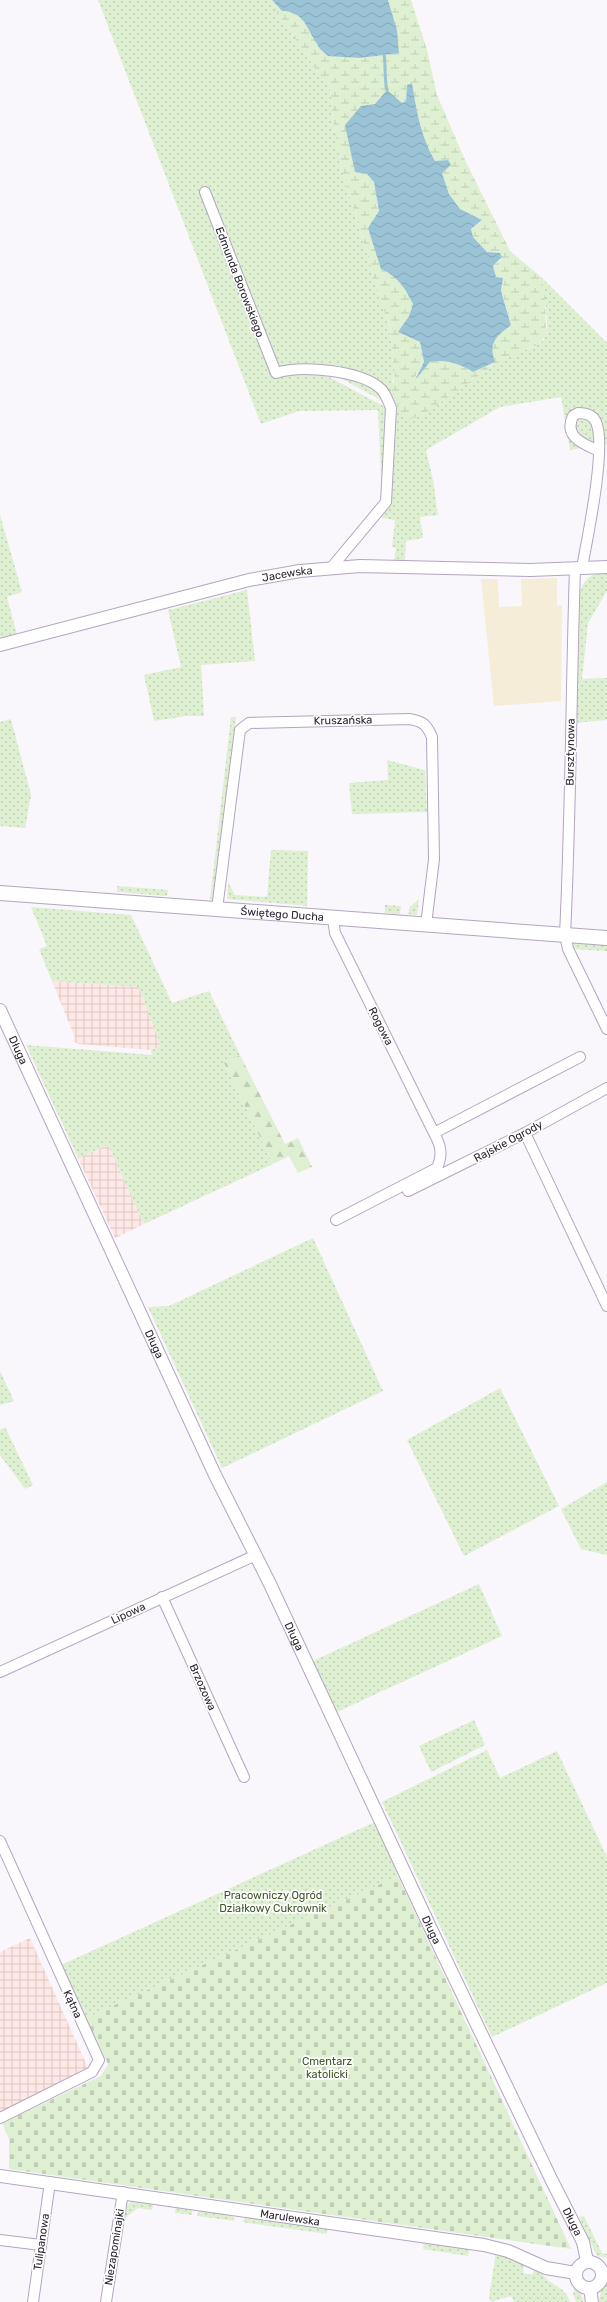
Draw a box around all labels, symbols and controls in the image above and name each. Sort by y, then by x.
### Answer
street label: Edmunda Borowskiego [212,225,267,339]
street label: Jacewska [261,564,313,585]
street label: Kruszańska [314,713,372,728]
street label: Bursztynowa [563,718,578,786]
street label: Świętego Ducha [240,905,324,924]
street label: Rogowa [365,1005,396,1047]
street label: Długa [6,1034,30,1066]
street label: Rajskie Ogrody [472,1118,545,1165]
street label: Długa [142,1328,166,1361]
street label: Lipowa [109,1600,147,1627]
street label: Długa [282,1620,306,1653]
street label: Brzozowa [186,1662,219,1713]
park label: Pracowniczy Ogród Działkowy Cukrownik [219,1889,327,1915]
street label: Długa [419,1914,443,1946]
street label: Kątna [60,1988,85,2020]
park label: Cmentarz katolicki [302,2055,352,2081]
street label: Długa [560,2205,585,2238]
street label: Marulewska [259,2207,321,2229]
street label: Niezapominajki [102,2208,127,2286]
street label: Tulipanowa [31,2213,52,2272]

